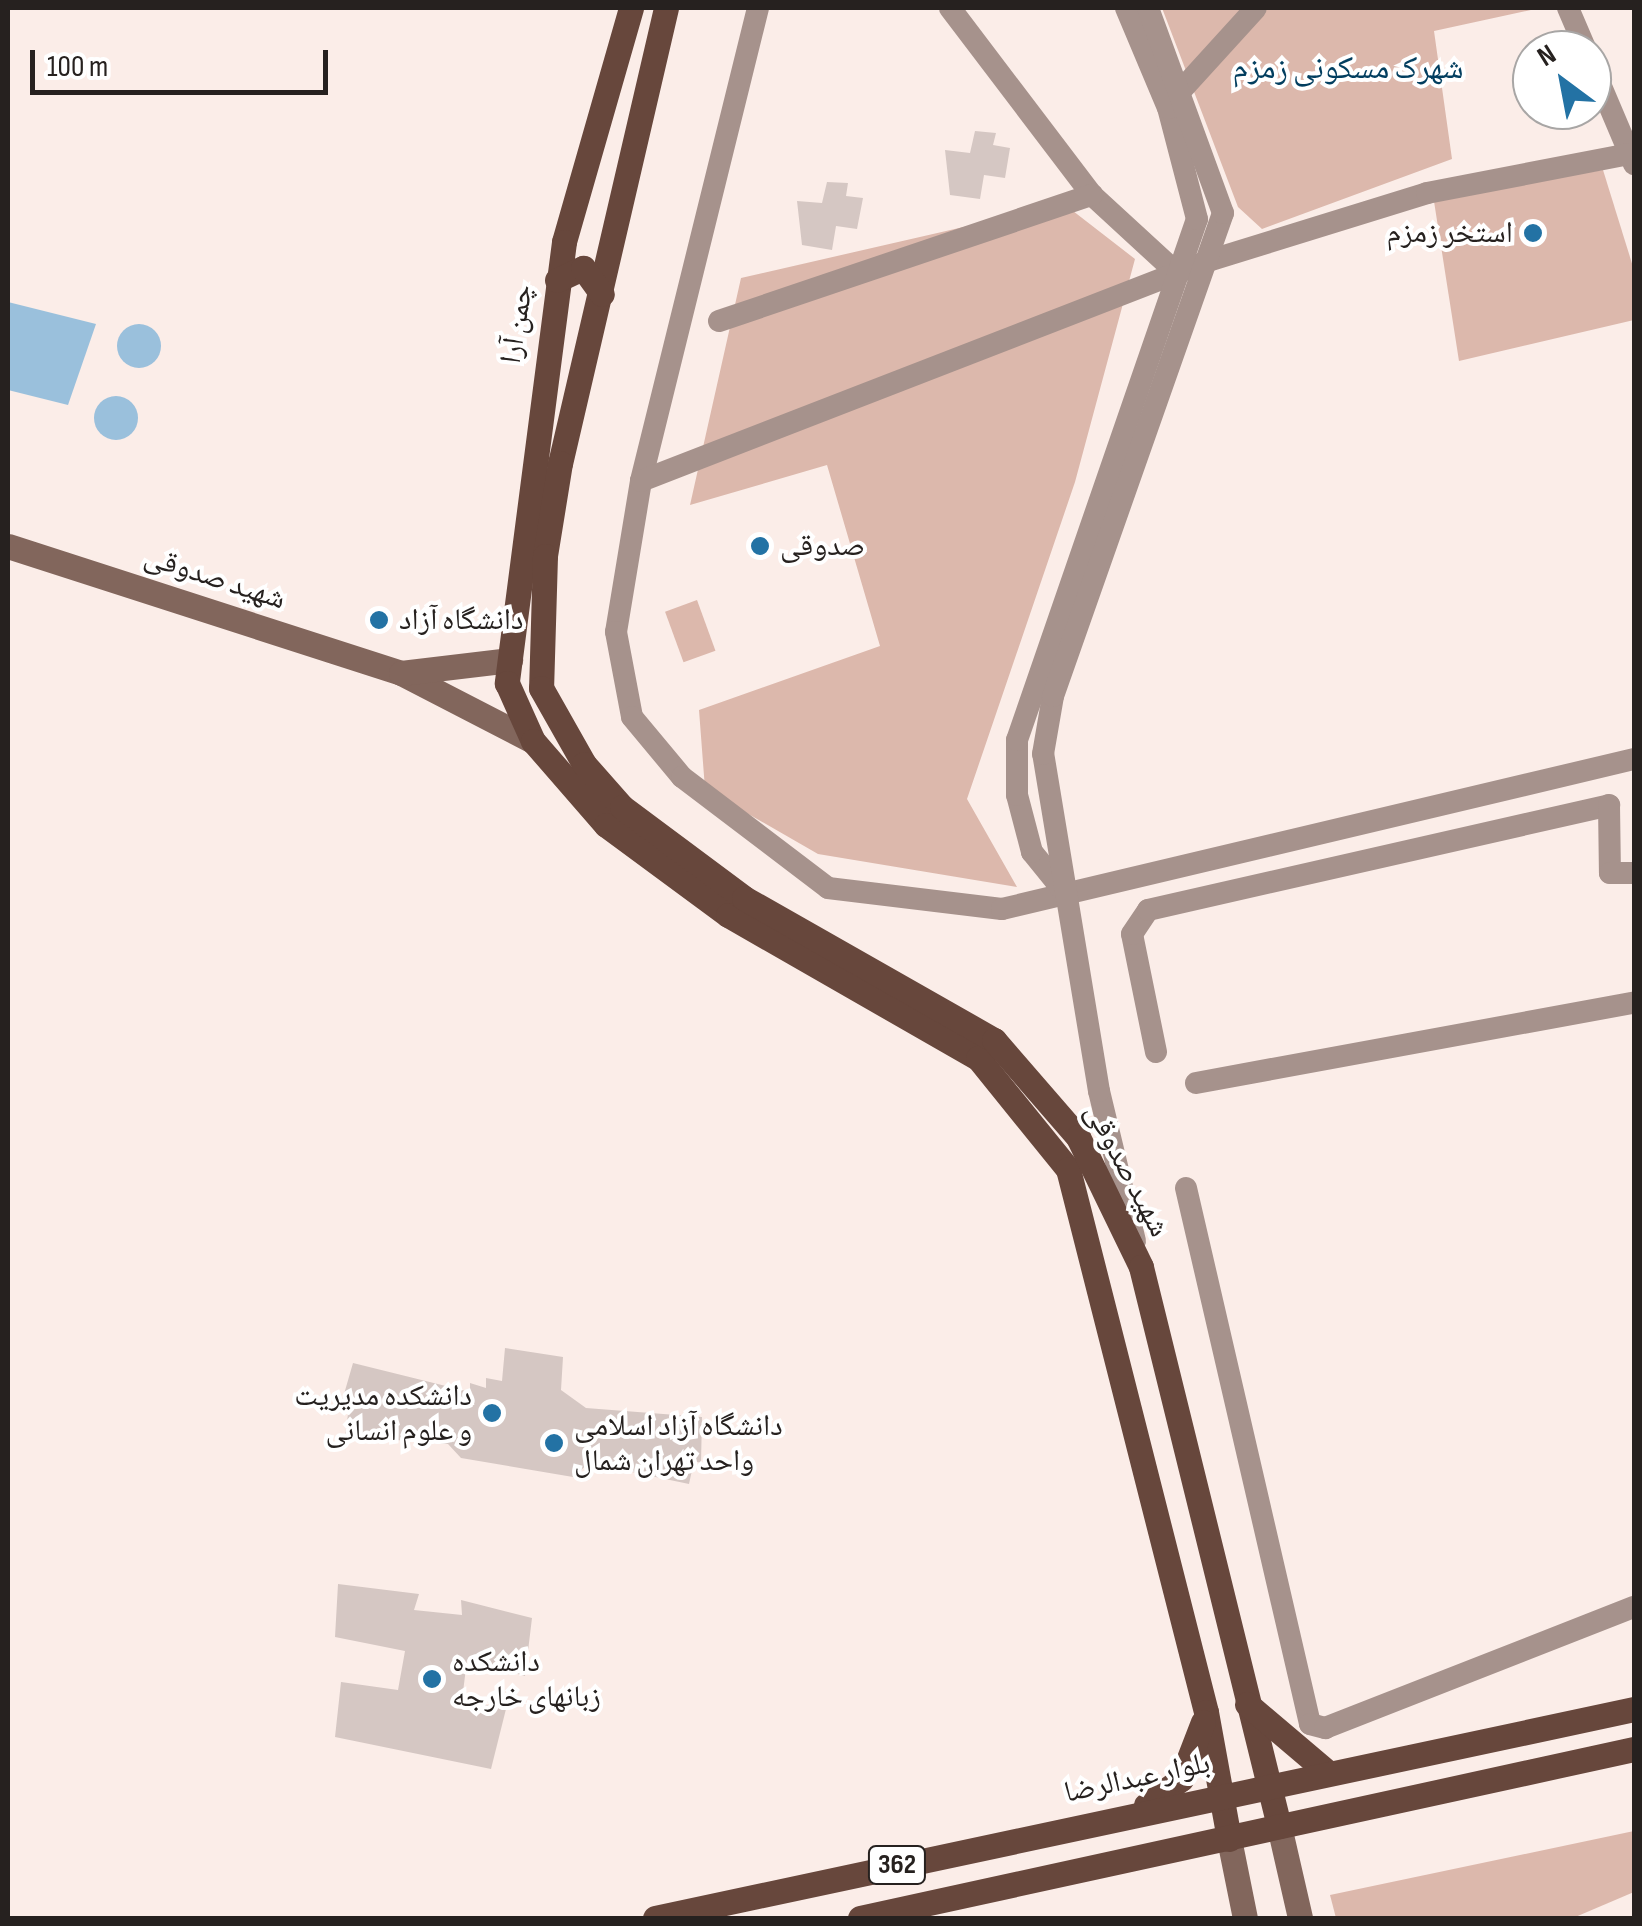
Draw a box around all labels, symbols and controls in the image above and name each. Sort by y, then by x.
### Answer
scale bar [35,30,332,92]
north arrow [1512,30,1612,130]
text: N [1532,38,1562,74]
text: 100 m [47,49,108,85]
district label: شهرک مسکونی زمزم [1232,50,1464,88]
place label: استخر زمزم [1386,215,1513,251]
marker: استخر زمزم [1522,222,1544,244]
street label: چمن آرا [493,282,541,366]
place label: صدوقی [780,528,865,564]
marker: صدوقی [749,535,771,557]
street label: شهید صدوقی [140,538,290,618]
place label: دانشگاه آزاد [399,602,523,638]
marker: دانشگاه آزاد [368,609,390,631]
street label: شهید صدوقی [1077,1097,1177,1243]
place label: دانشکده مدیریت و علوم انسانی [294,1378,472,1448]
marker: دانشکده مدیریت و علوم انسانی [481,1402,503,1424]
place label: دانشگاه آزاد اسلامی واحد تهران شمال [574,1408,783,1478]
marker: دانشگاه آزاد اسلامی واحد تهران شمال [543,1432,565,1454]
place label: دانشکده زبانهای خارجه [452,1644,601,1714]
marker: دانشکده زبانهای خارجه [421,1668,443,1690]
street label: بلوار عبدالرضا [1061,1745,1213,1811]
road number: 362 [867,1842,927,1888]

